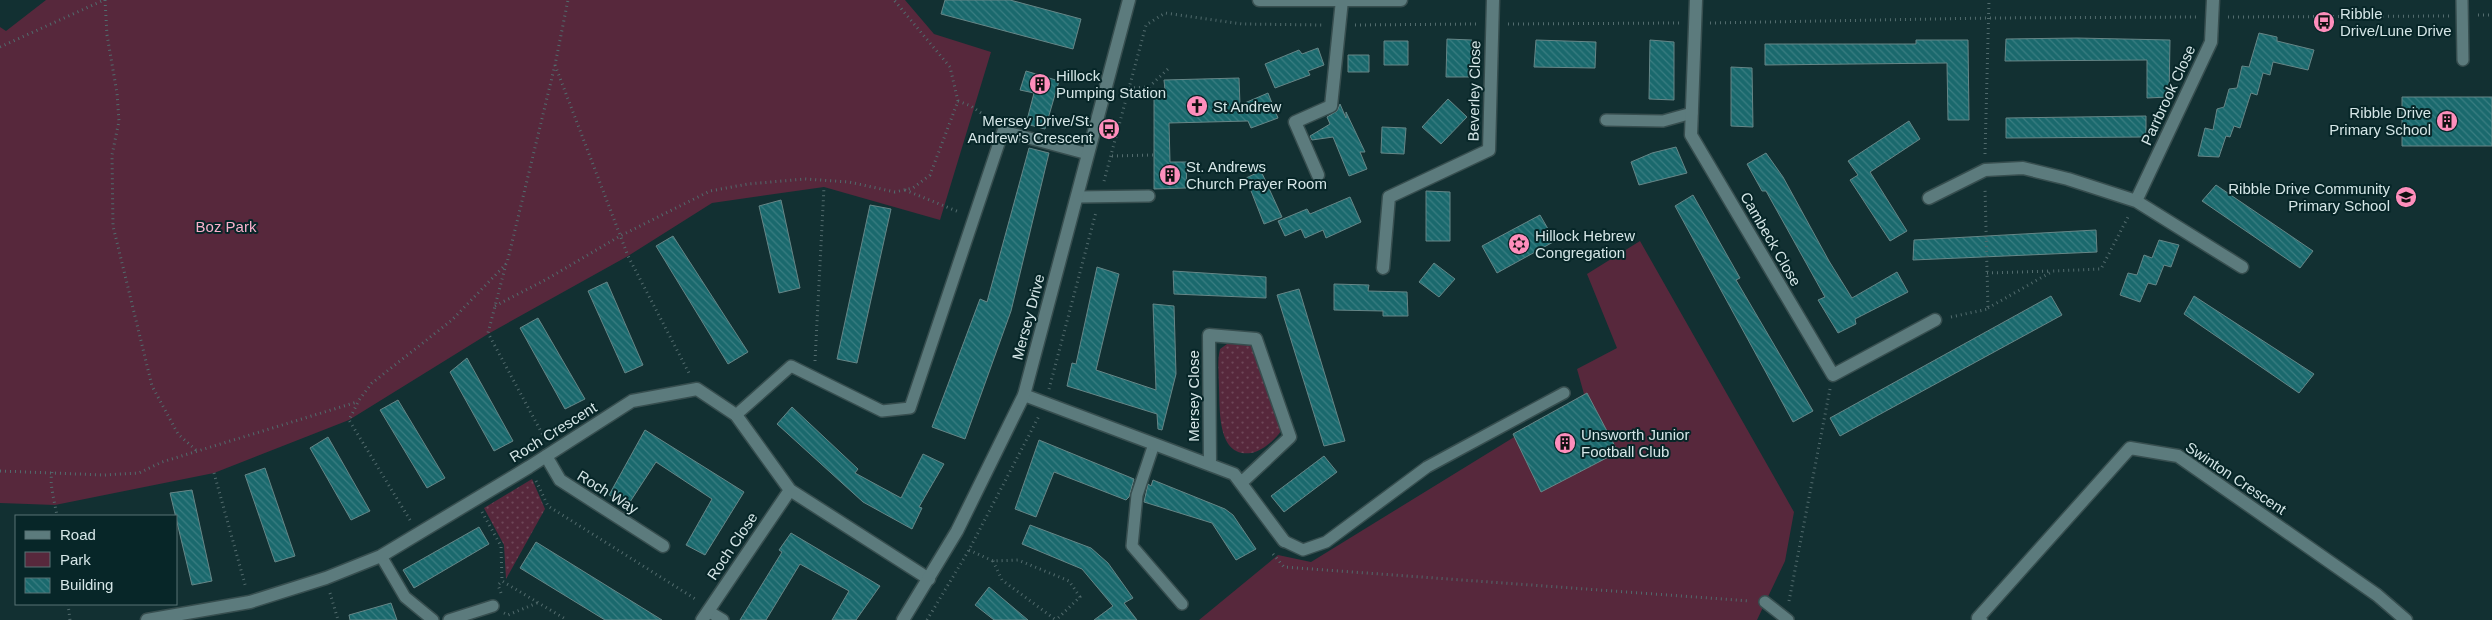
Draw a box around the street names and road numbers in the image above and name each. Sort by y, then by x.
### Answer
street label: Beverley Close [1465,40,1483,142]
street label: Parrbrook Close [2137,42,2199,148]
street label: Cambeck Close [1737,189,1805,289]
street label: Mersey Drive [1008,272,1048,362]
street label: Mersey Close [1185,350,1202,442]
street label: Roch Crescent [506,398,600,465]
street label: Swinton Crescent [2183,438,2290,518]
street label: Roch Way [574,467,642,518]
street label: Roch Close [703,509,761,583]

